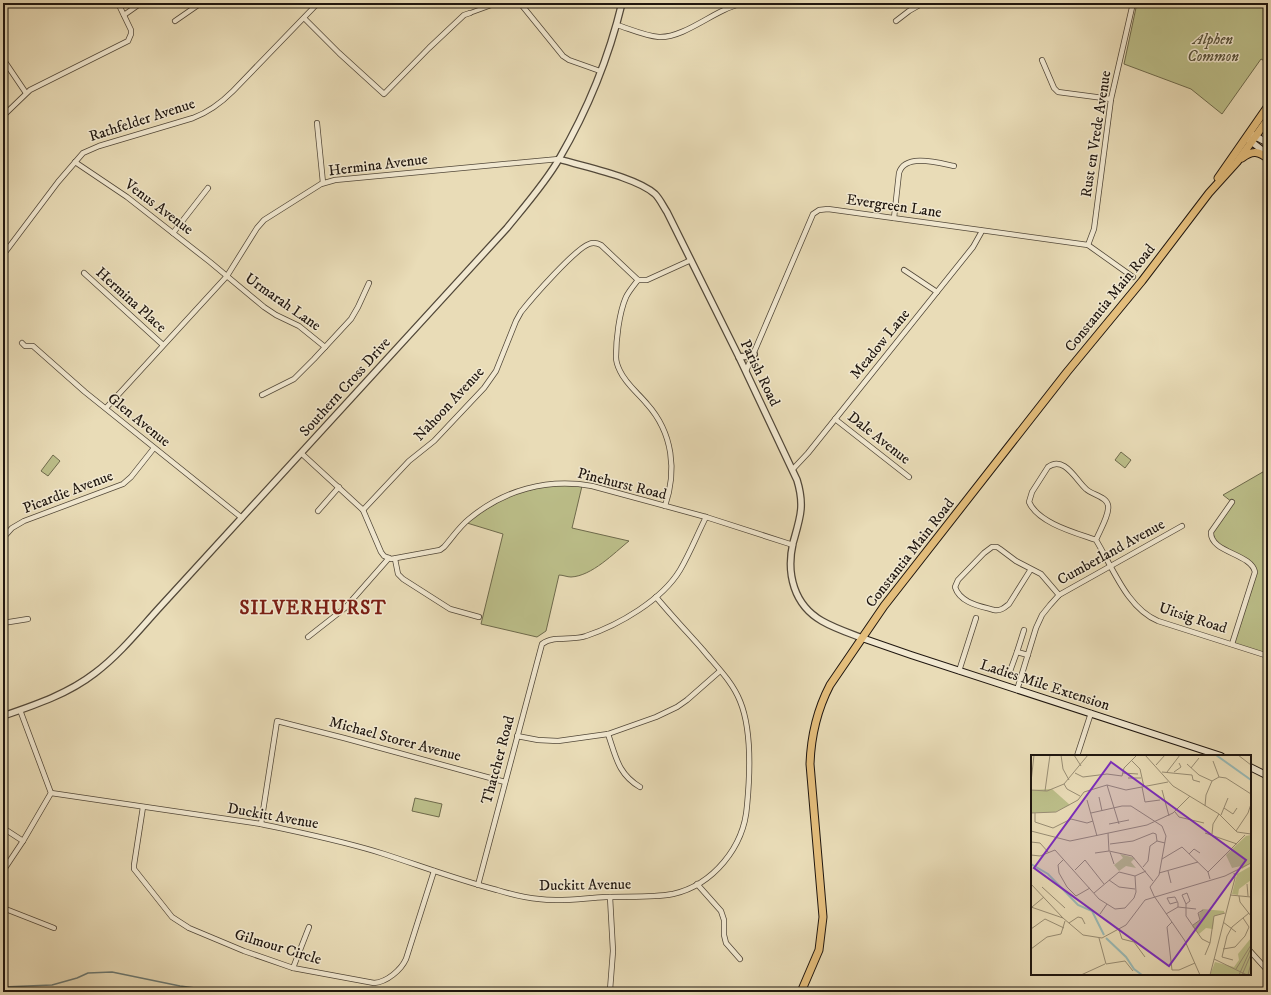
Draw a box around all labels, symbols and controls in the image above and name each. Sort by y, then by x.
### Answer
park label: Alphen Common [1187,30,1239,66]
street label: Rust en Vrede Avenue [1077,69,1115,199]
street label: Rathfelder Avenue [87,94,197,146]
street label: Hermina Avenue [327,149,429,181]
street label: Venus Avenue [120,174,197,239]
street label: Evergreen Lane [845,190,943,222]
street label: Constantia Main Road [1061,240,1160,356]
street label: Hermina Place [92,263,170,337]
street label: Urmarah Lane [241,269,325,335]
street label: Meadow Lane [846,305,914,383]
street label: Southern Cross Drive [295,333,395,441]
street label: Parish Road [736,337,784,410]
street label: Nahoon Avenue [410,363,488,445]
street label: Glen Avenue [104,389,174,451]
street label: Dale Avenue [844,408,914,468]
street label: Pinehurst Road [575,464,669,504]
street label: Picardie Avenue [20,466,116,518]
street label: Constantia Main Road [861,494,959,611]
street label: Cumberland Avenue [1054,515,1168,589]
district label: SILVERHURST [239,597,387,620]
street label: Uitsig Road [1157,598,1230,638]
street label: Ladies Mile Extension [978,655,1112,715]
street label: Michael Storer Avenue [327,712,463,766]
street label: Thatcher Road [477,713,519,806]
inset map [1031,755,1251,975]
street label: Duckitt Avenue [226,799,320,833]
street label: Duckitt Avenue [539,875,631,895]
street label: Gilmour Circle [232,925,324,969]

